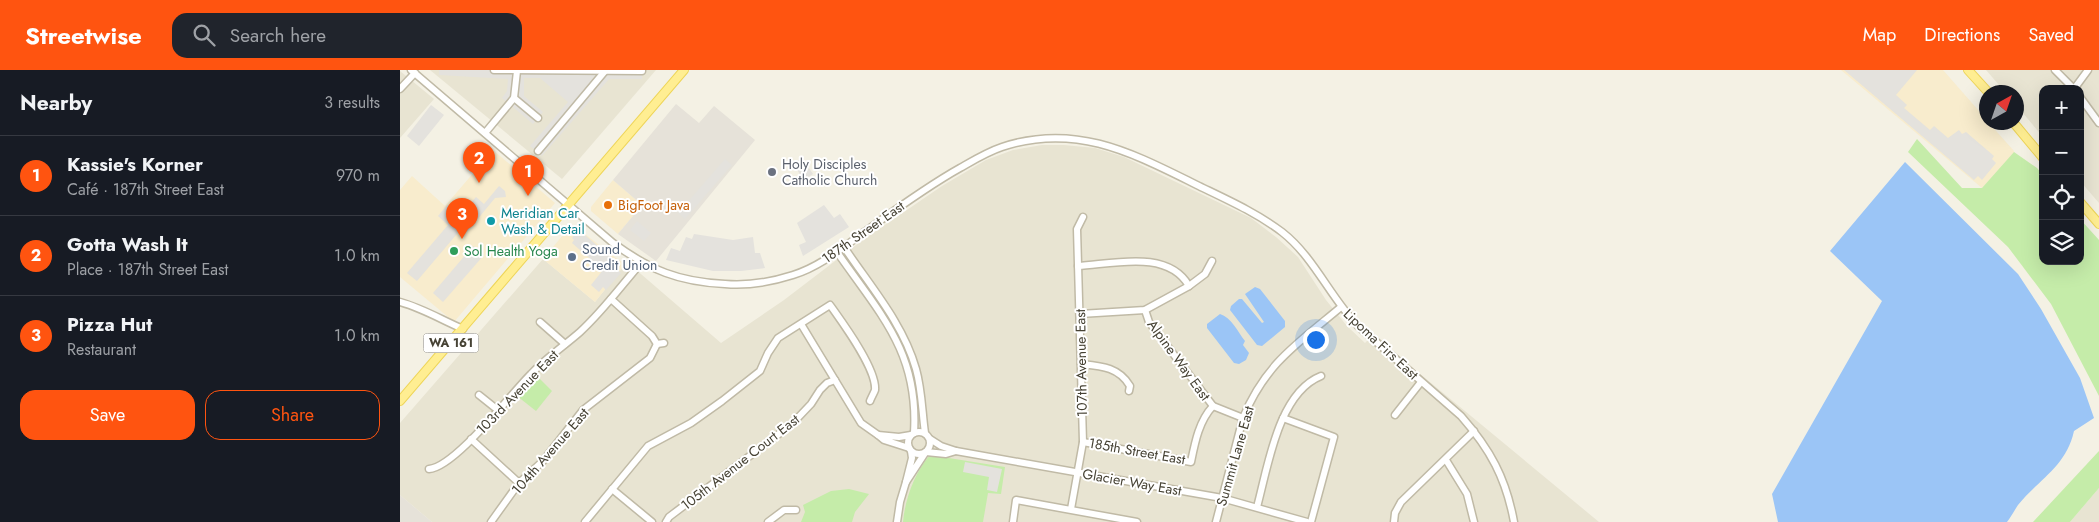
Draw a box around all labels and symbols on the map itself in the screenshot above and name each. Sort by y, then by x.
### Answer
north arrow [1979,85,2024,130]
pin: 2 [463,142,495,183]
place label: Holy Disciples Catholic Church [782,154,877,190]
pin: 1 [512,155,544,196]
marker: Holy Disciples Catholic Church [766,166,778,178]
place label: BigFoot Java [618,195,690,215]
street label: 187th Street East [818,196,909,268]
pin: 3 [446,198,478,239]
marker: BigFoot Java [602,199,614,211]
place label: Meridian Car Wash & Detail [501,203,585,239]
marker: Meridian Car Wash & Detail [485,215,497,227]
place label: Sound Credit Union [582,239,657,275]
place label: Sol Health Yoga [464,241,558,261]
marker: Sol Health Yoga [448,245,460,257]
marker: Sound Credit Union [566,251,578,263]
street label: Lipoma Firs East [1339,304,1423,385]
street label: 107th Avenue East [1070,308,1092,417]
street label: Alpine Way East [1143,315,1216,405]
your location [1303,327,1329,353]
road number: WA 161 [423,334,478,352]
street label: 103rd Avenue East [471,345,563,439]
street label: 104th Avenue East [507,403,594,499]
street label: Summit Lane East [1211,403,1259,508]
street label: 105th Avenue Court East [676,409,804,515]
street label: 185th Street East [1087,433,1188,469]
street label: Glacier Way East [1081,463,1184,501]

